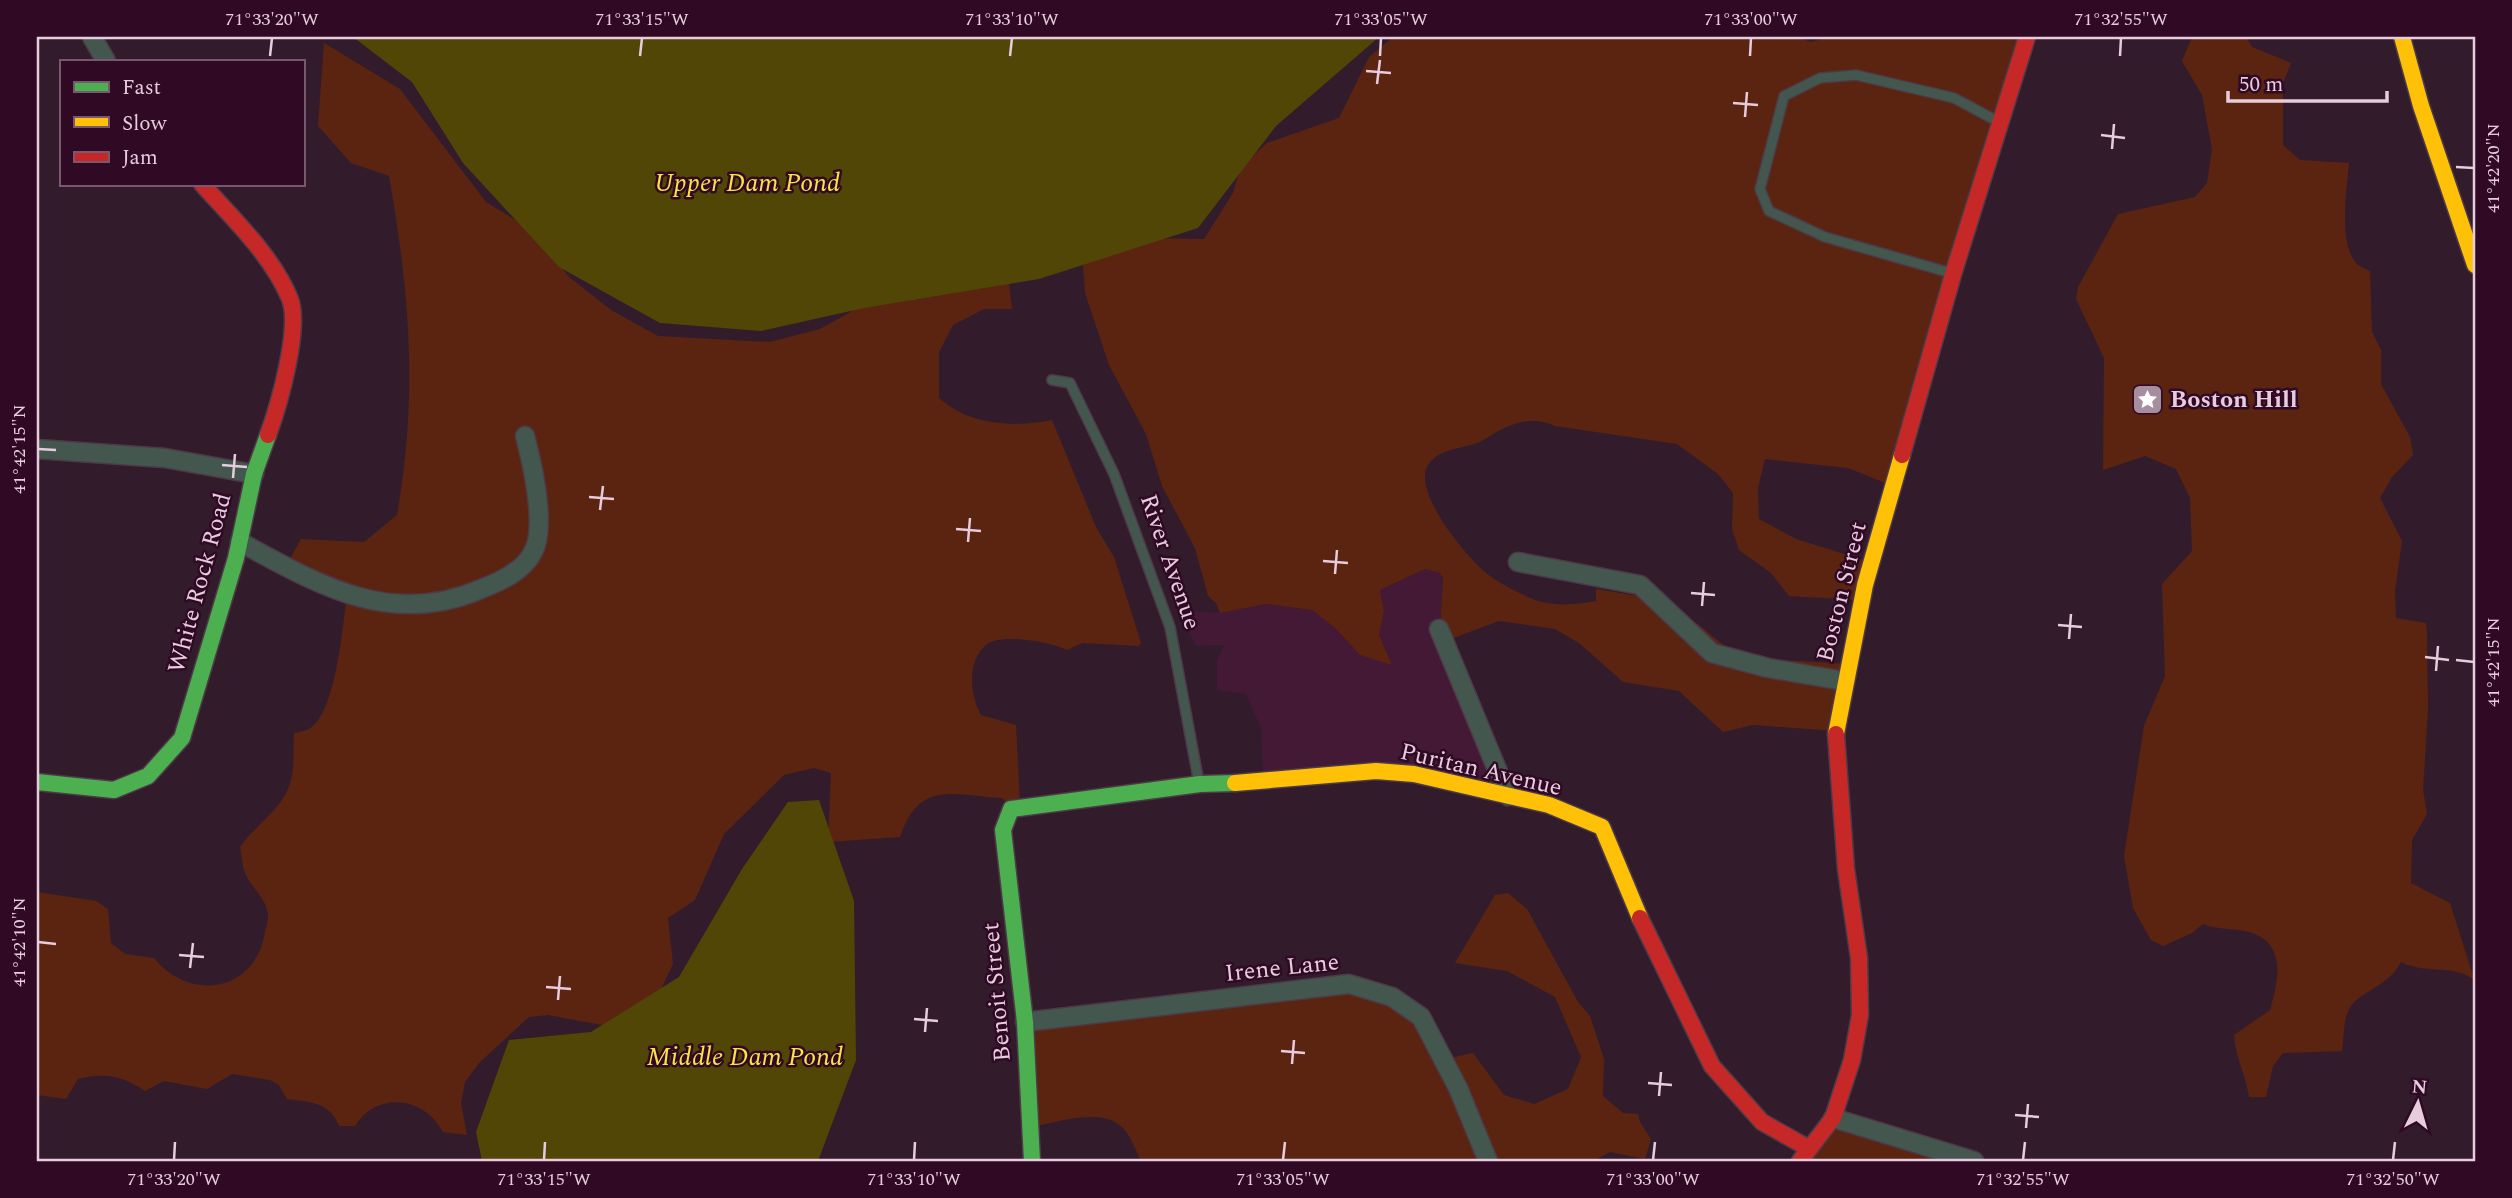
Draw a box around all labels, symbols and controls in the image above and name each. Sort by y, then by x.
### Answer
text: 71°33'20"W [225,6,319,33]
text: 71°33'15"W [595,6,689,33]
text: 71°33'10"W [965,6,1059,33]
text: 71°33'05"W [1334,6,1428,33]
text: 71°33'00"W [1704,6,1798,33]
text: 71°32'55"W [2074,6,2168,33]
legend [60,60,304,186]
scale bar [2228,60,2388,104]
text: 50 m [2239,69,2283,101]
text: Fast [122,72,161,104]
text: Slow [122,108,168,140]
text: 41°42'20"N [2480,123,2507,213]
text: Jam [122,142,158,174]
water label: Upper Dam Pond [654,163,840,203]
place label: Boston Hill [2170,382,2298,418]
place icon: Boston Hill [2130,383,2164,417]
text: 41°42'15"N [6,404,33,494]
street label: White Rock Road [159,489,241,677]
street label: River Avenue [1130,489,1210,635]
street label: Boston Street [1807,518,1877,666]
text: 41°42'15"N [2480,617,2507,707]
street label: Puritan Avenue [1396,734,1566,806]
text: 41°42'10"N [6,897,33,987]
street label: Benoit Street [973,921,1021,1063]
street label: Irene Lane [1223,944,1341,992]
water label: Middle Dam Pond [647,1037,843,1077]
north arrow [2382,1068,2452,1138]
text: N [2410,1072,2428,1103]
text: 71°33'20"W [127,1166,221,1193]
text: 71°33'15"W [497,1166,591,1193]
text: 71°33'10"W [867,1166,961,1193]
text: 71°33'05"W [1236,1166,1330,1193]
text: 71°33'00"W [1606,1166,1700,1193]
text: 71°32'55"W [1976,1166,2070,1193]
text: 71°32'50"W [2346,1166,2440,1193]

